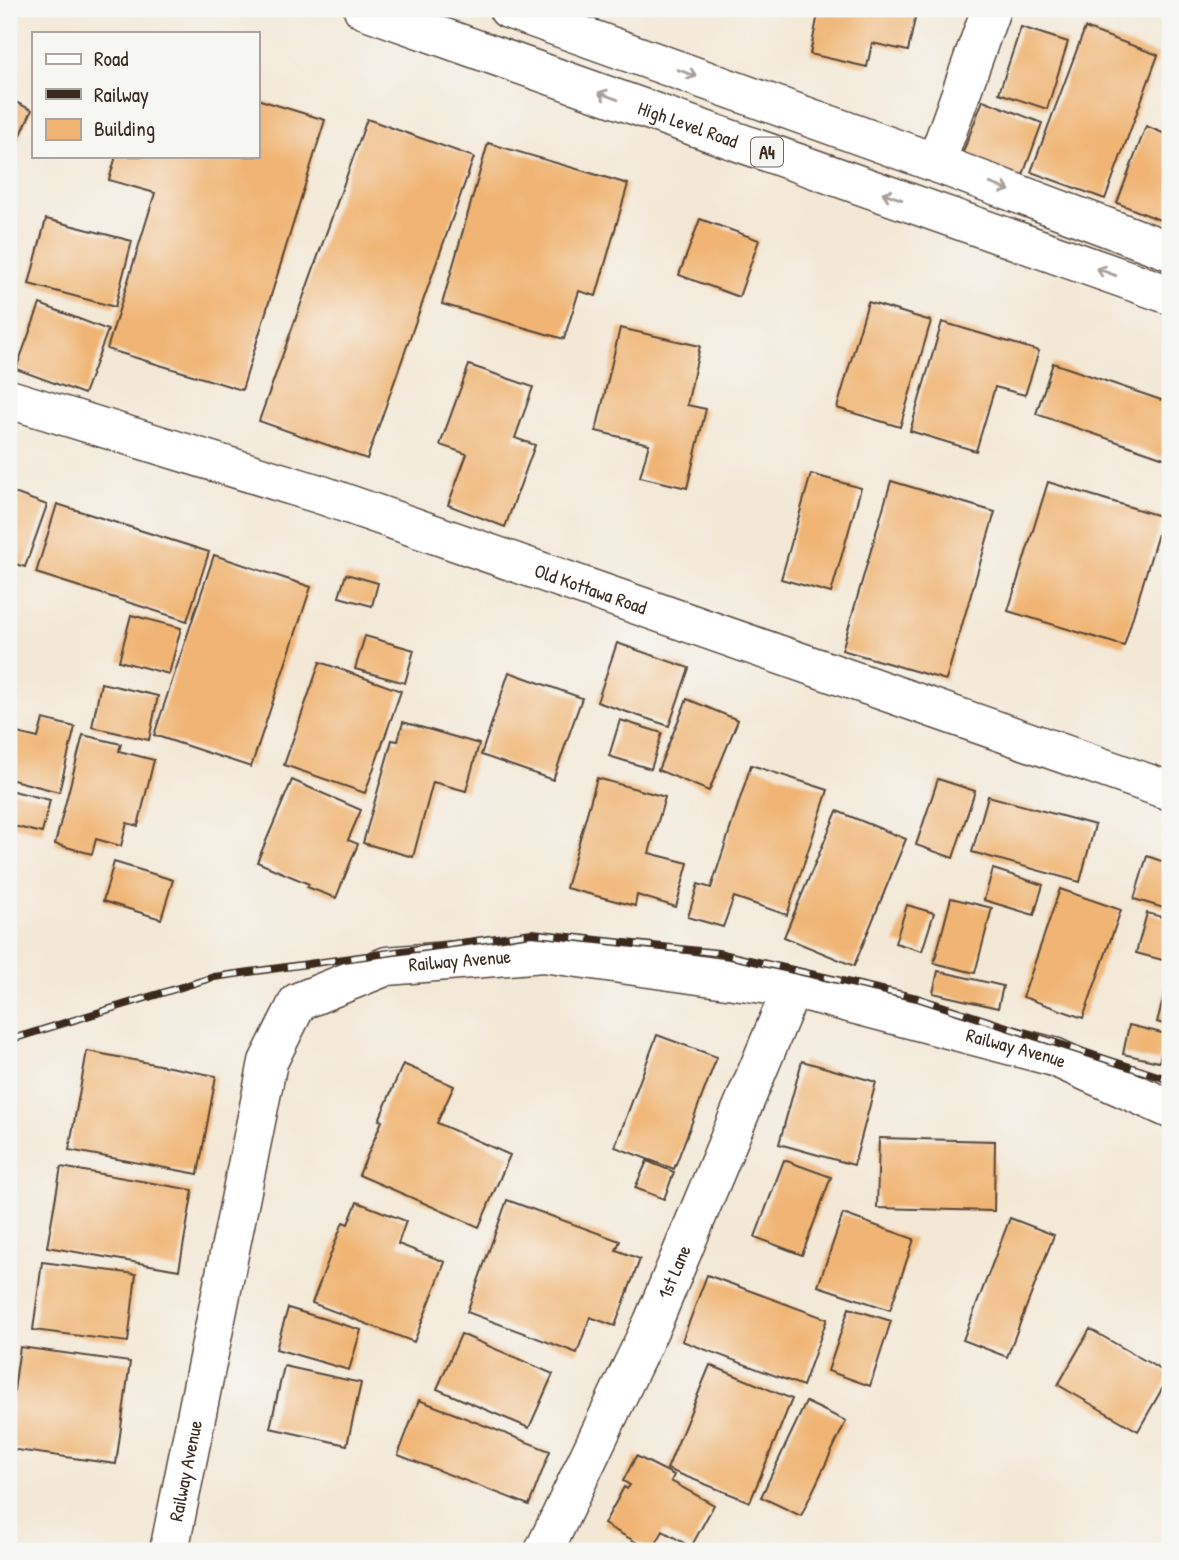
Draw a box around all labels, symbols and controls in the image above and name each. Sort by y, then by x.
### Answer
legend [32,32,259,158]
text: Road [94,44,128,73]
one-way arrow [676,68,698,81]
text: Railway [94,80,149,109]
one-way arrow [597,88,619,101]
street label: High Level Road [635,95,742,154]
text: Building [94,114,155,143]
road number: A4 [751,138,783,167]
one-way arrow [989,182,1011,194]
one-way arrow [881,189,903,201]
one-way arrow [1095,265,1117,278]
street label: Old Kottawa Road [531,557,651,621]
street label: Railway Avenue [408,943,512,977]
street label: Railway Avenue [964,1021,1071,1074]
street label: 1st Lane [651,1241,697,1303]
street label: Railway Avenue [162,1417,208,1523]

